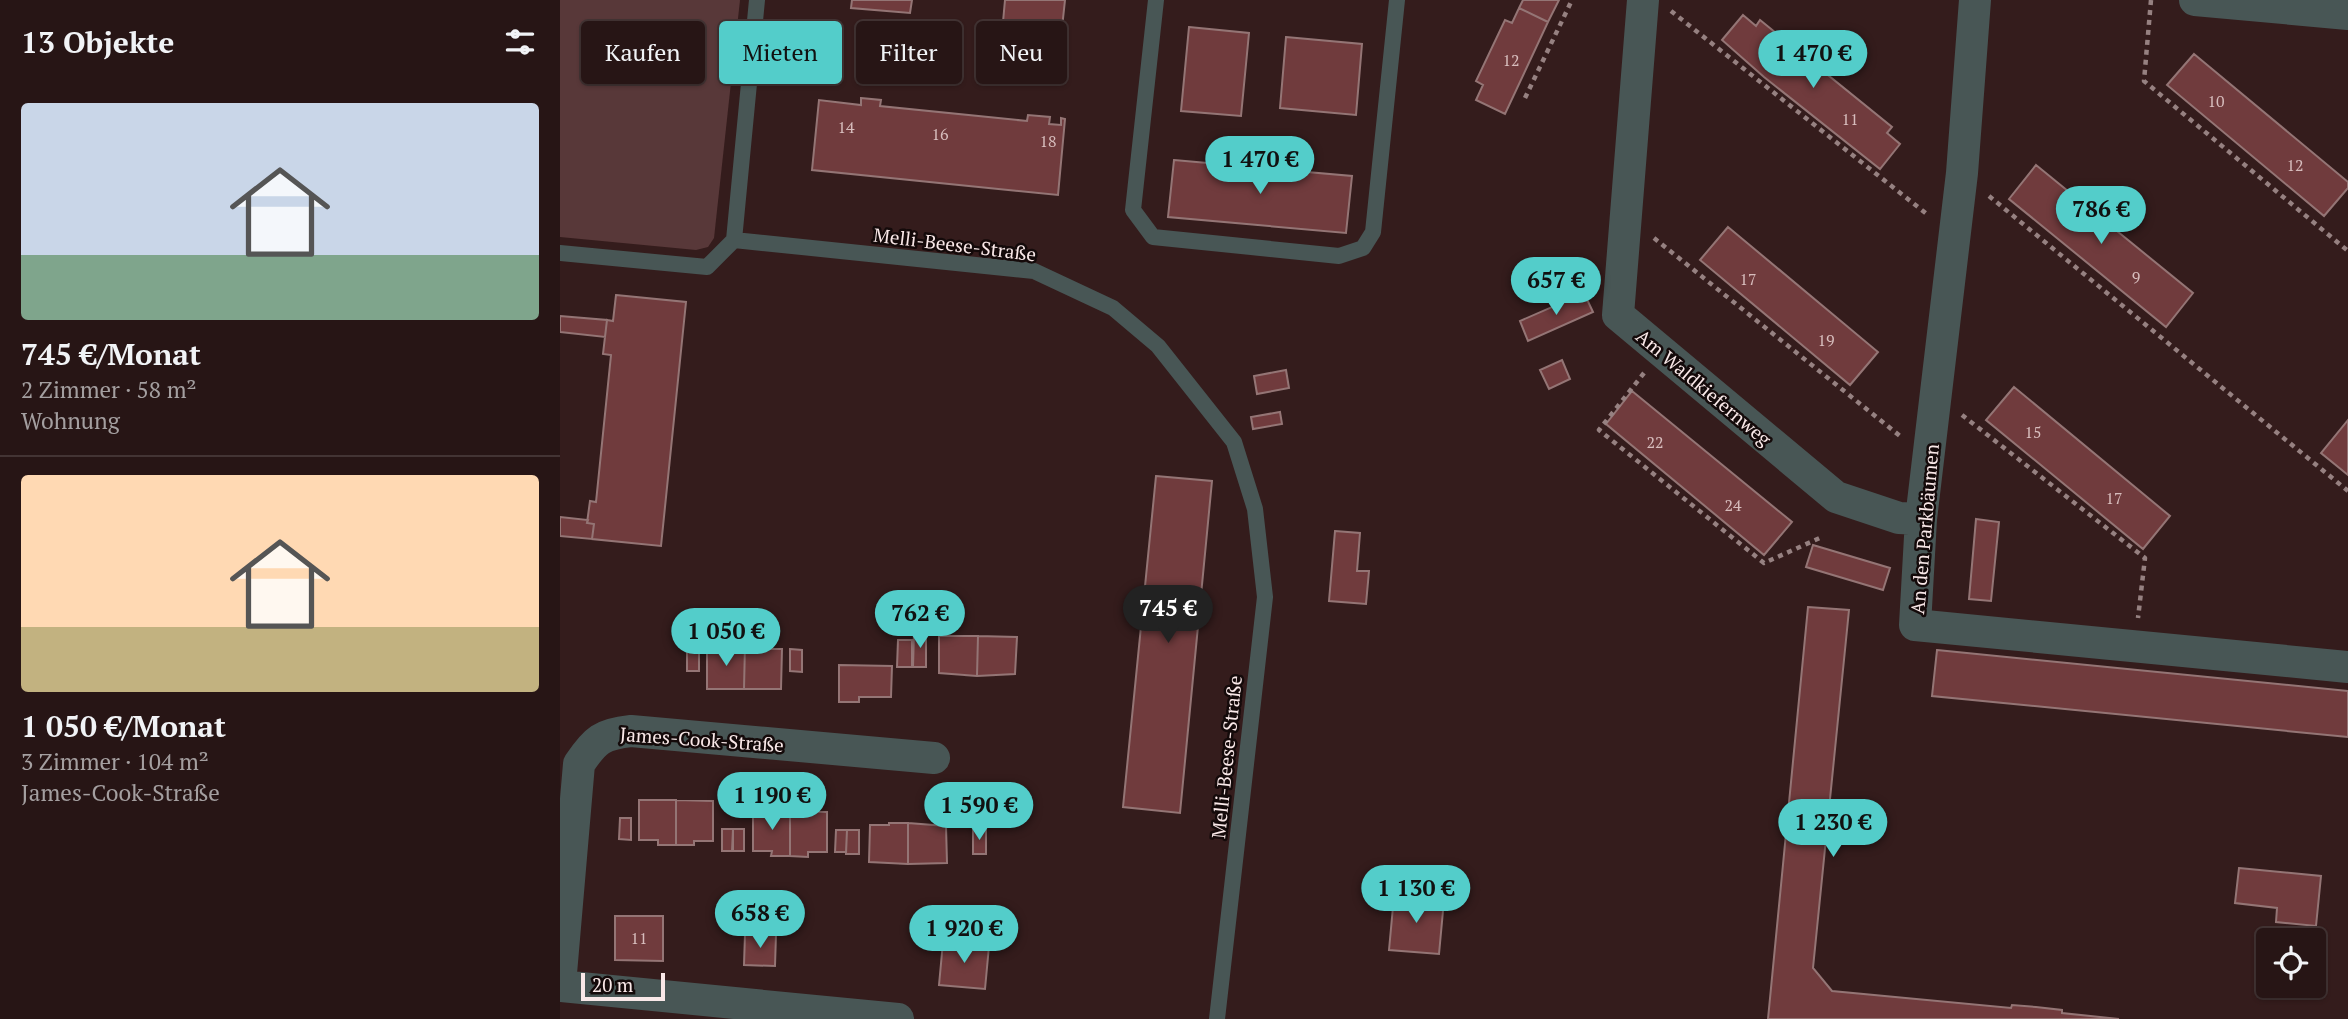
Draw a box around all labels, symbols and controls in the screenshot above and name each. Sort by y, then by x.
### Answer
chip: Kaufen [581,21,705,84]
chip: Mieten [719,21,842,84]
chip: Filter [856,21,962,84]
chip: Neu [976,21,1067,84]
text: 13 Objekte [21,22,174,62]
icon: filters [501,23,539,61]
pin: 1 470 € [1748,31,1878,90]
text: 1 470 € [1774,37,1852,68]
house number: 12 [1502,49,1520,71]
house number: 10 [2207,90,2225,112]
house number: 11 [1841,108,1859,130]
house number: 14 [837,116,855,138]
house number: 16 [931,123,949,145]
house number: 18 [1039,130,1057,152]
pin: 1 470 € [1195,136,1325,196]
text: 1 470 € [1221,143,1299,174]
icon: home [217,149,343,275]
house number: 12 [2286,154,2304,176]
pin: 786 € [2052,187,2150,246]
text: 786 € [2072,193,2130,224]
street label: Melli-Beese-Straße [872,222,1038,266]
pin: 657 € [1507,258,1605,317]
text: 657 € [1527,264,1585,295]
house number: 9 [2132,266,2140,288]
house number: 17 [1739,268,1757,290]
street label: Am Waldkiefernweg [1631,323,1777,451]
house number: 19 [1817,329,1835,351]
text: 745 €/Monat [21,334,201,374]
text: 2 Zimmer · 58 m² [21,374,196,405]
text: Wohnung [21,405,120,436]
house number: 15 [2024,421,2042,443]
house number: 22 [1646,431,1664,453]
street label: An den Parkbäumen [1904,443,1944,615]
house number: 17 [2105,487,2123,509]
house number: 24 [1724,494,1742,516]
icon: home [217,521,343,647]
pin: 745 € [1119,586,1217,645]
pin: 762 € [871,590,969,650]
text: 745 € [1139,592,1197,623]
text: 762 € [891,597,949,628]
pin: 1 050 € [661,608,791,668]
text: 1 050 € [687,615,765,646]
street label: Melli-Beese-Straße [1205,674,1247,840]
text: 1 050 €/Monat [21,706,226,746]
street label: James-Cook-Straße [619,721,785,757]
text: 3 Zimmer · 104 m² [21,746,209,777]
pin: 1 190 € [707,772,837,832]
text: James-Cook-Straße [21,777,220,808]
text: 1 190 € [733,779,811,810]
pin: 1 590 € [914,782,1044,842]
text: 1 590 € [940,789,1018,820]
pin: 1 230 € [1768,800,1898,859]
text: 1 230 € [1794,806,1872,837]
pin: 1 130 € [1351,866,1481,925]
text: 1 130 € [1377,872,1455,903]
pin: 658 € [711,890,809,950]
text: 658 € [731,897,789,928]
pin: 1 920 € [899,906,1029,965]
text: 1 920 € [925,912,1003,943]
house number: 11 [630,927,648,949]
map controls [2256,928,2326,998]
button: locate [2256,928,2326,998]
scale bar [581,970,665,1002]
text: 20 m [592,972,633,997]

